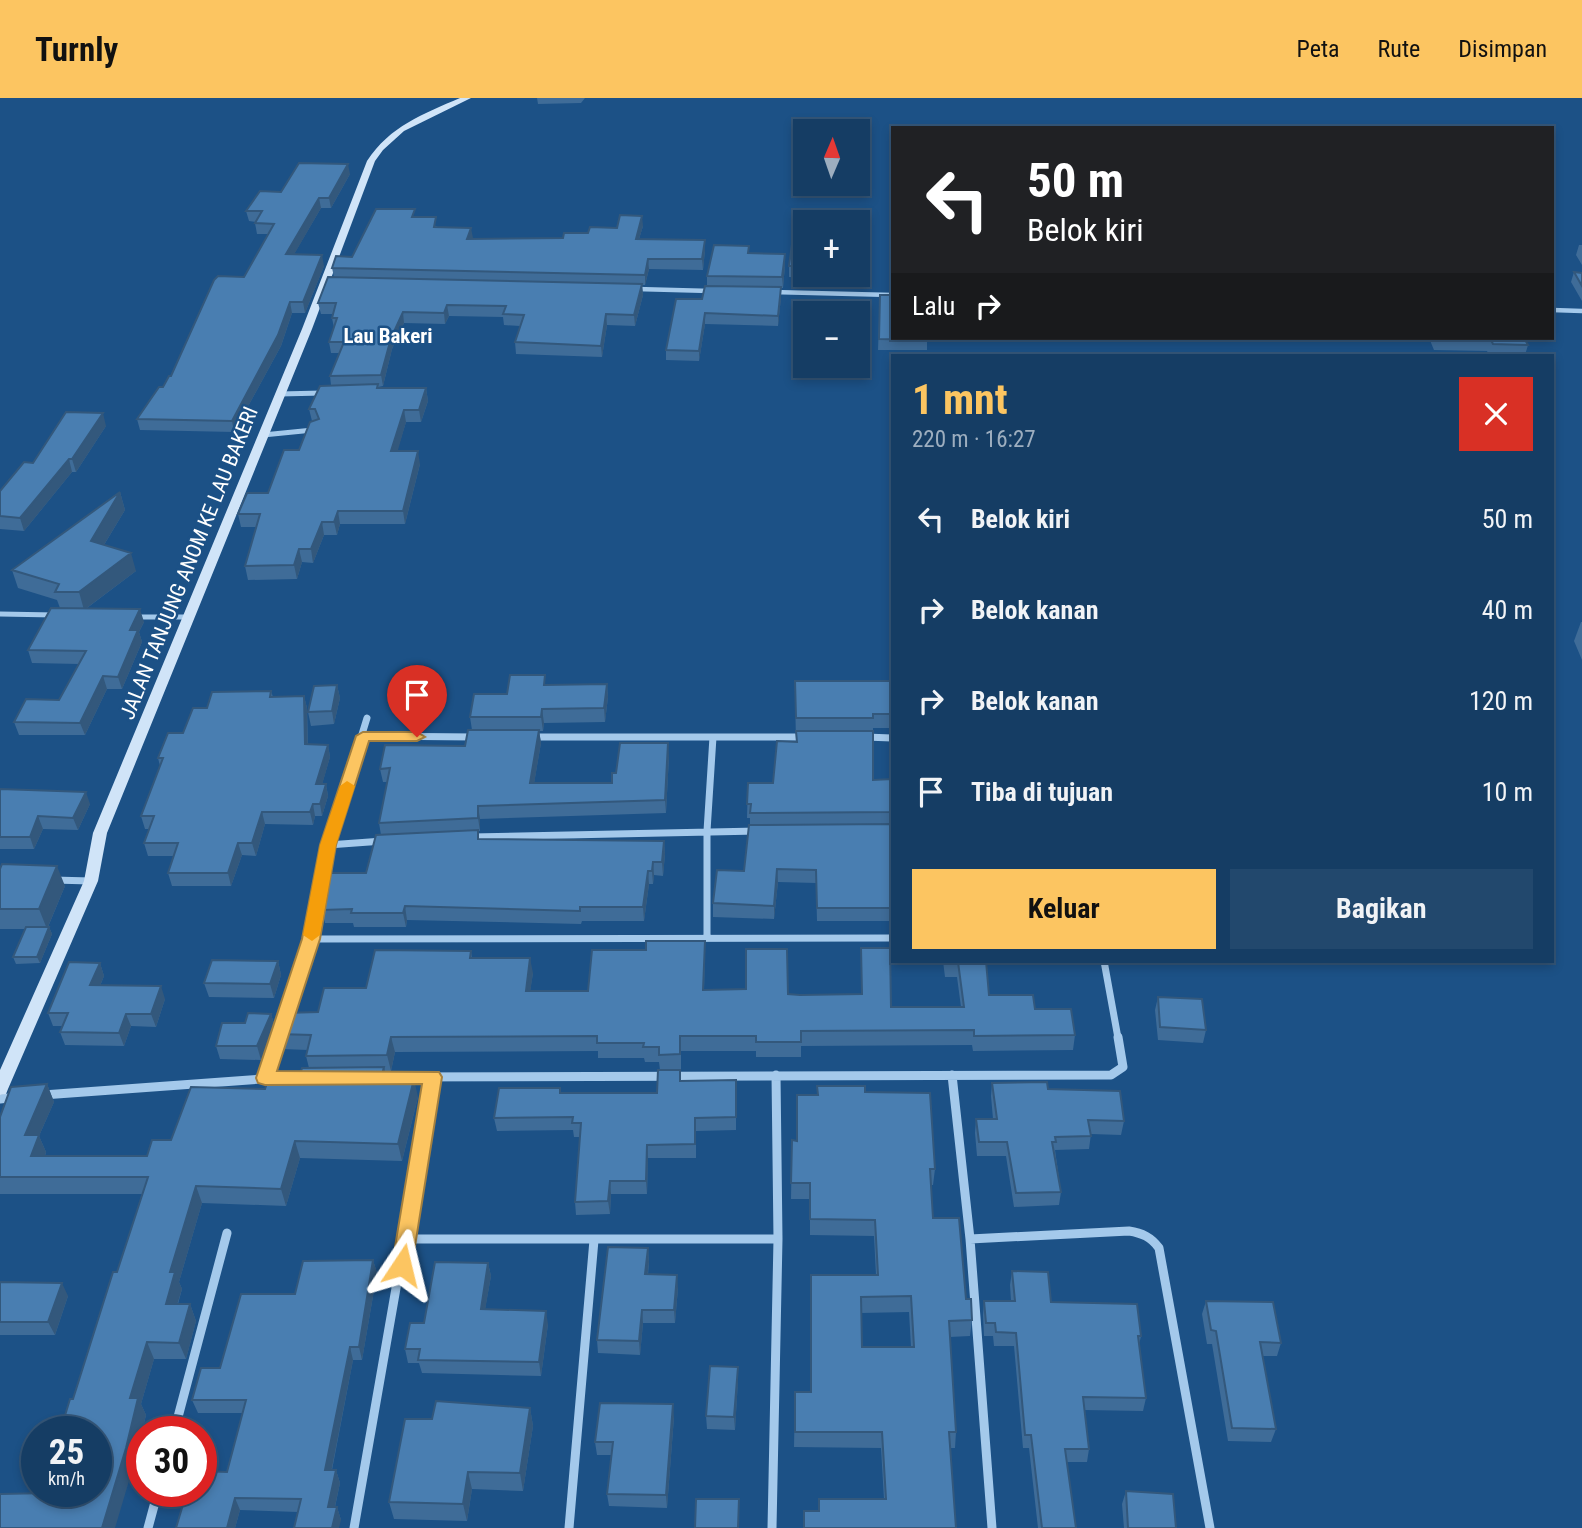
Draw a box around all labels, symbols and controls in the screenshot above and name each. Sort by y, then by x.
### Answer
text: Turnly [35,30,118,69]
text: Peta [1297,35,1340,63]
text: Rute [1378,35,1420,63]
text: Disimpan [1458,35,1547,63]
north arrow [793,119,870,196]
map controls [793,119,870,378]
text: 50 m [1027,152,1124,209]
icon: left [912,154,1003,245]
button: + [793,210,870,287]
text: Belok kiri [1027,211,1144,249]
icon: right [969,287,1007,325]
text: Lalu [912,291,955,321]
button: − [793,301,870,378]
district label: Lau Bakeri [344,324,432,348]
text: 1 mnt [912,375,1008,424]
button: close [1459,377,1533,451]
street label: JALAN TANJUNG ANOM KE LAU BAKERI [115,403,263,723]
text: 220 m · 16:27 [912,426,1036,453]
icon: left [912,500,950,538]
text: Belok kiri [971,504,1070,534]
text: 50 m [1482,504,1533,534]
icon: right [912,591,950,629]
text: Belok kanan [971,595,1098,625]
text: 40 m [1482,595,1533,625]
pin [387,665,447,737]
icon: arrive [398,676,436,714]
icon: right [912,682,950,720]
text: Belok kanan [971,686,1098,716]
text: 120 m [1469,686,1533,716]
icon: arrive [912,773,950,811]
text: Tiba di tujuan [971,777,1113,807]
text: 10 m [1482,777,1533,807]
button: Keluar [912,869,1216,949]
button: Bagikan [1230,869,1533,949]
position arrow [365,1228,439,1302]
speed limit sign: 30 [126,1416,217,1507]
text: 25 [49,1432,84,1473]
text: km/h [48,1468,85,1489]

